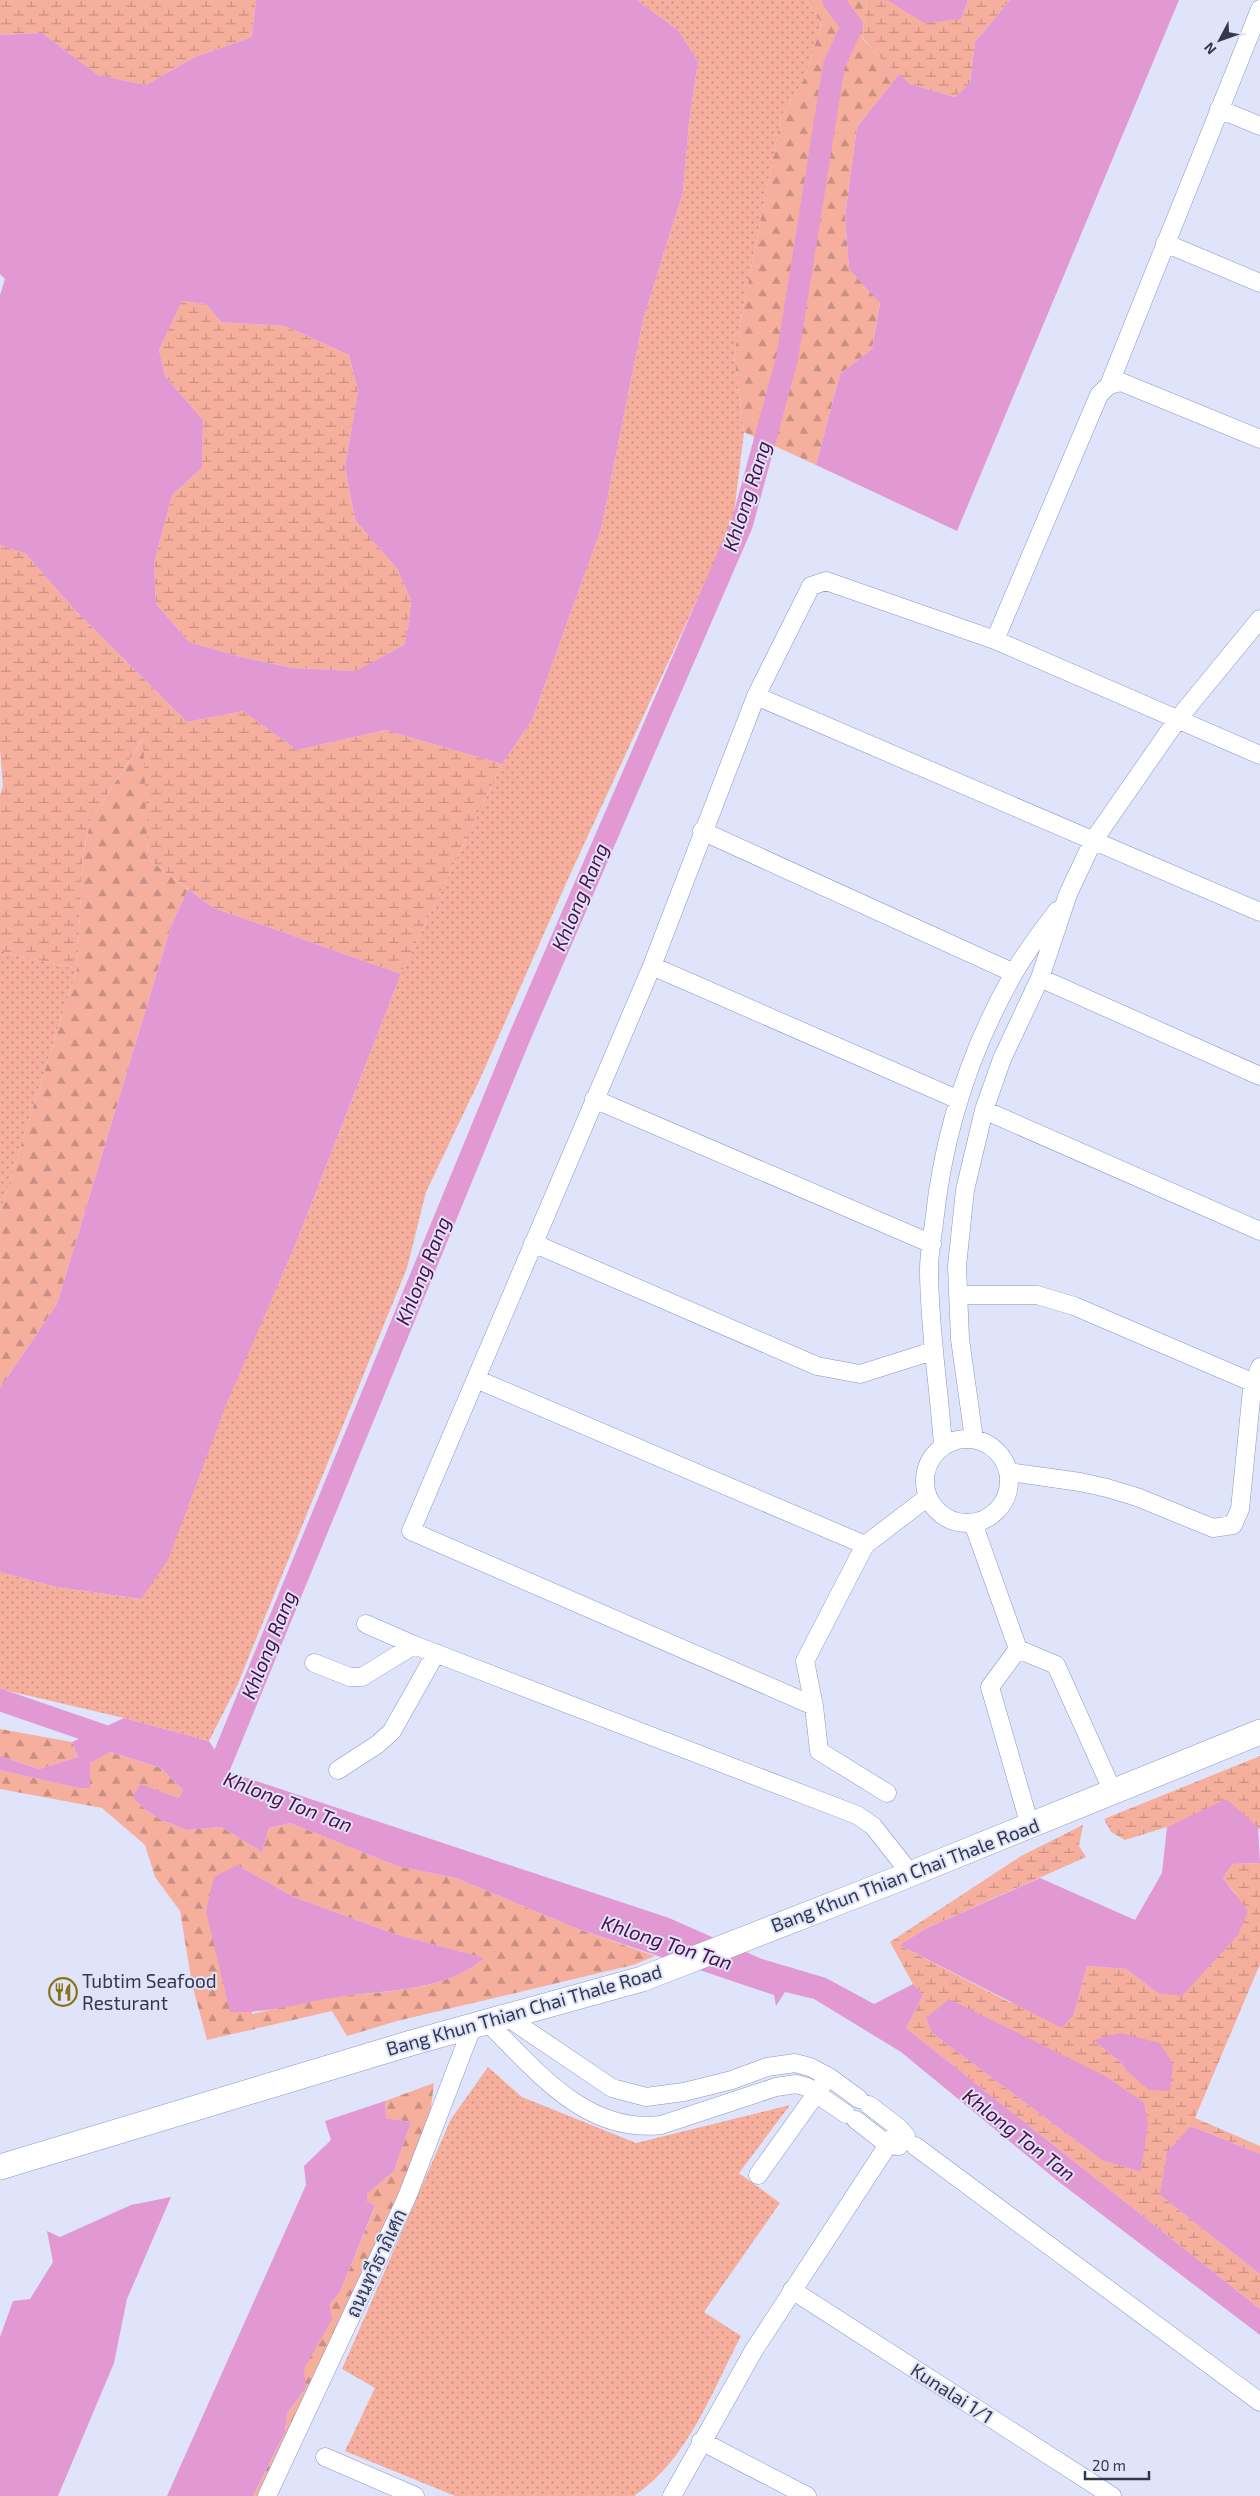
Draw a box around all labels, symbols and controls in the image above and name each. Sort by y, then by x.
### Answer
north arrow [1195,15,1245,65]
text: N [1200,39,1220,58]
water label: Khlong Rang [717,437,775,554]
water label: Khlong Rang [546,839,613,954]
water label: Khlong Rang [389,1213,455,1328]
water label: Khlong Rang [235,1587,301,1702]
water label: Khlong Ton Tan [221,1765,356,1837]
street label: Bang Khun Thian Chai Thale Road [767,1813,1042,1936]
water label: Khlong Ton Tan [599,1910,736,1974]
street label: Bang Khun Thian Chai Thale Road [383,1959,664,2060]
place label: Tubtim Seafood Resturant [82,1969,217,2014]
restaurant icon: Tubtim Seafood Resturant [48,1977,78,2007]
water label: Khlong Ton Tan [959,2083,1081,2186]
street label: ถนนทวีธาภิเศก [340,2205,411,2321]
street label: Kunalai 1/1 [907,2357,998,2428]
scale bar [1085,2448,1149,2480]
text: 20 m [1092,2456,1126,2474]

